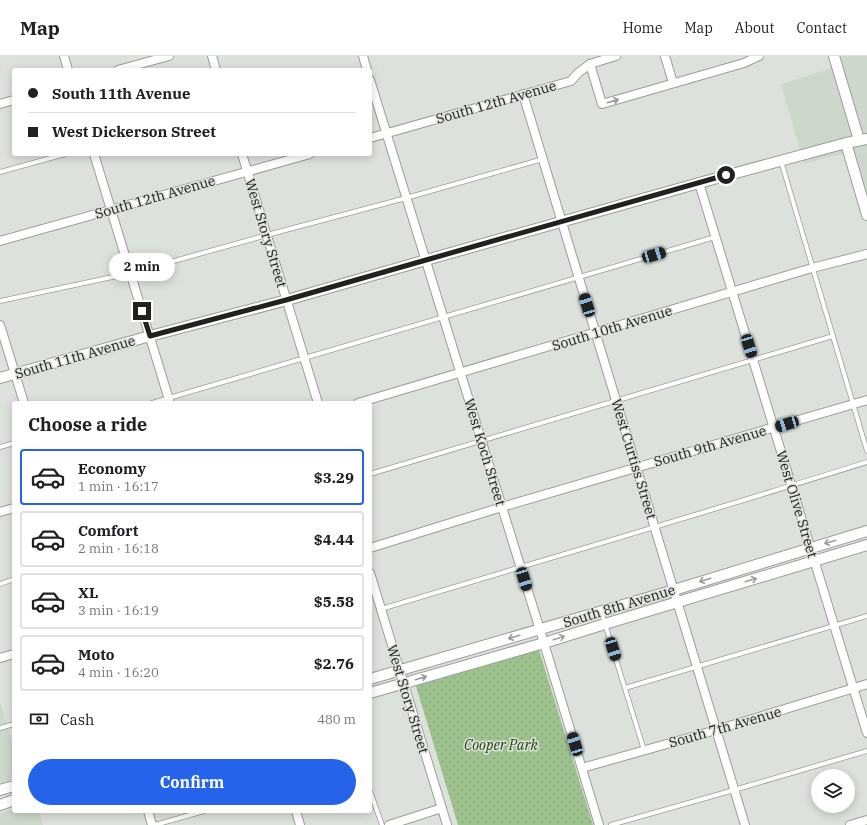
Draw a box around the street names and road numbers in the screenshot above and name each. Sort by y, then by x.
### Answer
street label: South 12th Avenue [434,76,558,128]
street label: South 12th Avenue [93,171,217,223]
street label: West Story Street [241,176,291,290]
street label: South 10th Avenue [550,301,674,355]
street label: South 11th Avenue [13,331,137,383]
street label: West Koch Street [460,396,510,508]
street label: West Curtiss Street [607,397,661,521]
street label: South 9th Avenue [652,421,768,471]
street label: West Olive Street [772,448,822,560]
street label: South 8th Avenue [561,580,677,632]
street label: West Story Street [383,642,433,756]
street label: South 7th Avenue [667,702,783,752]

